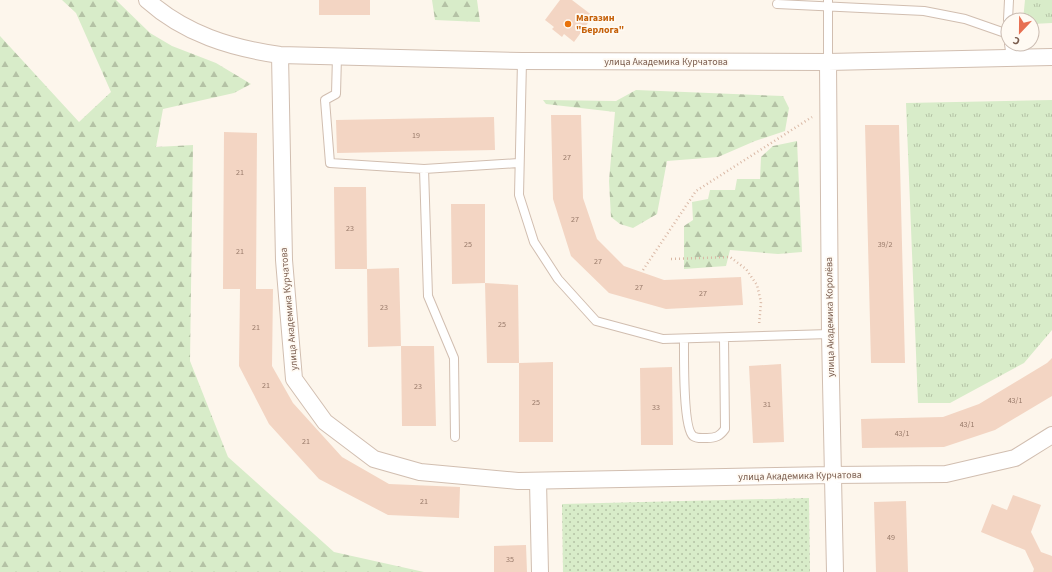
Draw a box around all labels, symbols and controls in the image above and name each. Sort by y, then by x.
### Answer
place label: Магазин "Берлога" [576,11,624,37]
north arrow [1000,12,1040,52]
marker: Магазин "Берлога" [563,19,573,29]
text: С [1010,32,1022,49]
street label: улица Академика Курчатова [604,55,728,69]
house number: 19 [412,130,420,141]
house number: 27 [563,152,571,163]
house number: 21 [236,167,244,178]
house number: 27 [571,214,579,225]
house number: 23 [346,223,354,234]
house number: 25 [464,239,472,250]
house number: 39/2 [878,239,892,250]
house number: 21 [236,246,244,257]
street label: улица Академика Курчатова [277,247,301,371]
house number: 27 [594,256,602,267]
street label: улица Академика Королёва [822,257,838,377]
house number: 27 [635,282,643,293]
house number: 27 [699,288,707,299]
house number: 23 [380,302,388,313]
house number: 25 [498,319,506,330]
house number: 21 [252,322,260,333]
house number: 21 [262,380,270,391]
house number: 23 [414,381,422,392]
house number: 43/1 [1008,395,1022,406]
house number: 25 [532,397,540,408]
house number: 31 [763,399,771,410]
house number: 33 [652,402,660,413]
house number: 43/1 [960,419,974,430]
house number: 43/1 [895,428,909,439]
house number: 21 [302,436,310,447]
street label: улица Академика Курчатова [738,468,862,484]
house number: 21 [420,496,428,507]
house number: 49 [887,532,895,543]
house number: 35 [506,554,514,565]

